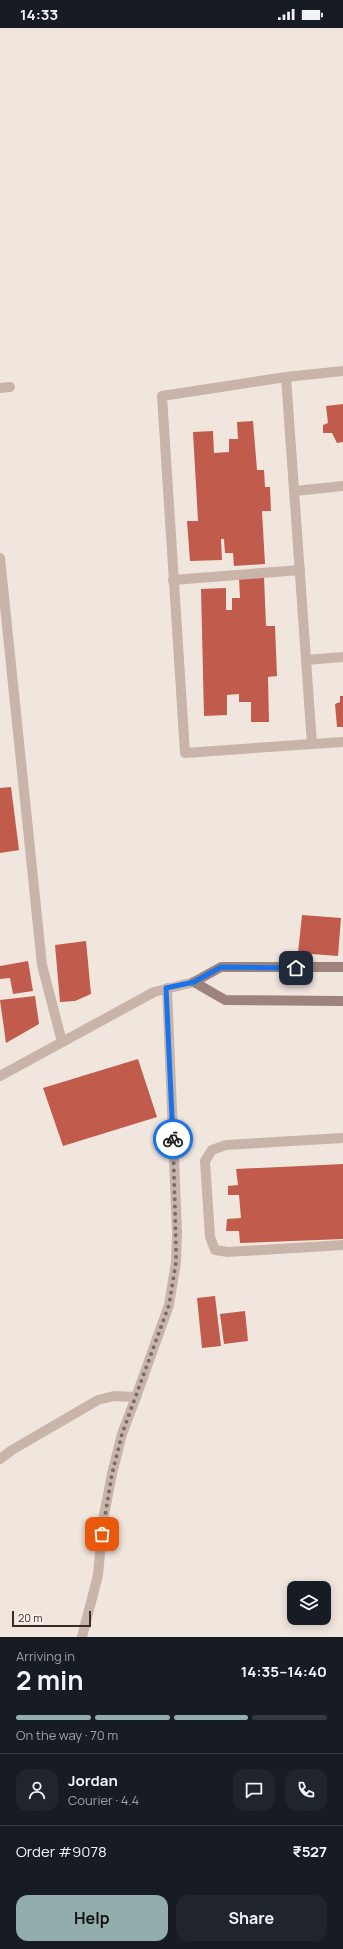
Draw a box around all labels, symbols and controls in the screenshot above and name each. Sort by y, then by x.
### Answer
text: 14:33 [20,4,58,25]
pin [279,951,313,985]
icon: home [285,957,307,979]
courier [153,1119,193,1159]
icon: bike [162,1128,184,1150]
pin [85,1517,119,1551]
icon: bag [91,1523,113,1545]
map controls [287,1581,331,1625]
button: layers [287,1581,331,1625]
scale bar [12,1609,91,1628]
text: 20 m [18,1610,43,1625]
text: Arriving in [16,1647,75,1665]
text: 14:35–14:40 [241,1661,327,1682]
text: 2 min [16,1662,84,1698]
text: On the way · 70 m [16,1726,118,1744]
button: person [16,1769,58,1811]
button: chat [233,1769,275,1811]
button: phone [285,1769,327,1811]
text: Jordan [68,1770,118,1791]
text: Courier · 4.4 [68,1791,139,1809]
text: Order #9078 [16,1841,107,1862]
text: ₹527 [292,1841,327,1862]
button: Help [16,1895,168,1941]
button: Share [176,1895,327,1941]

